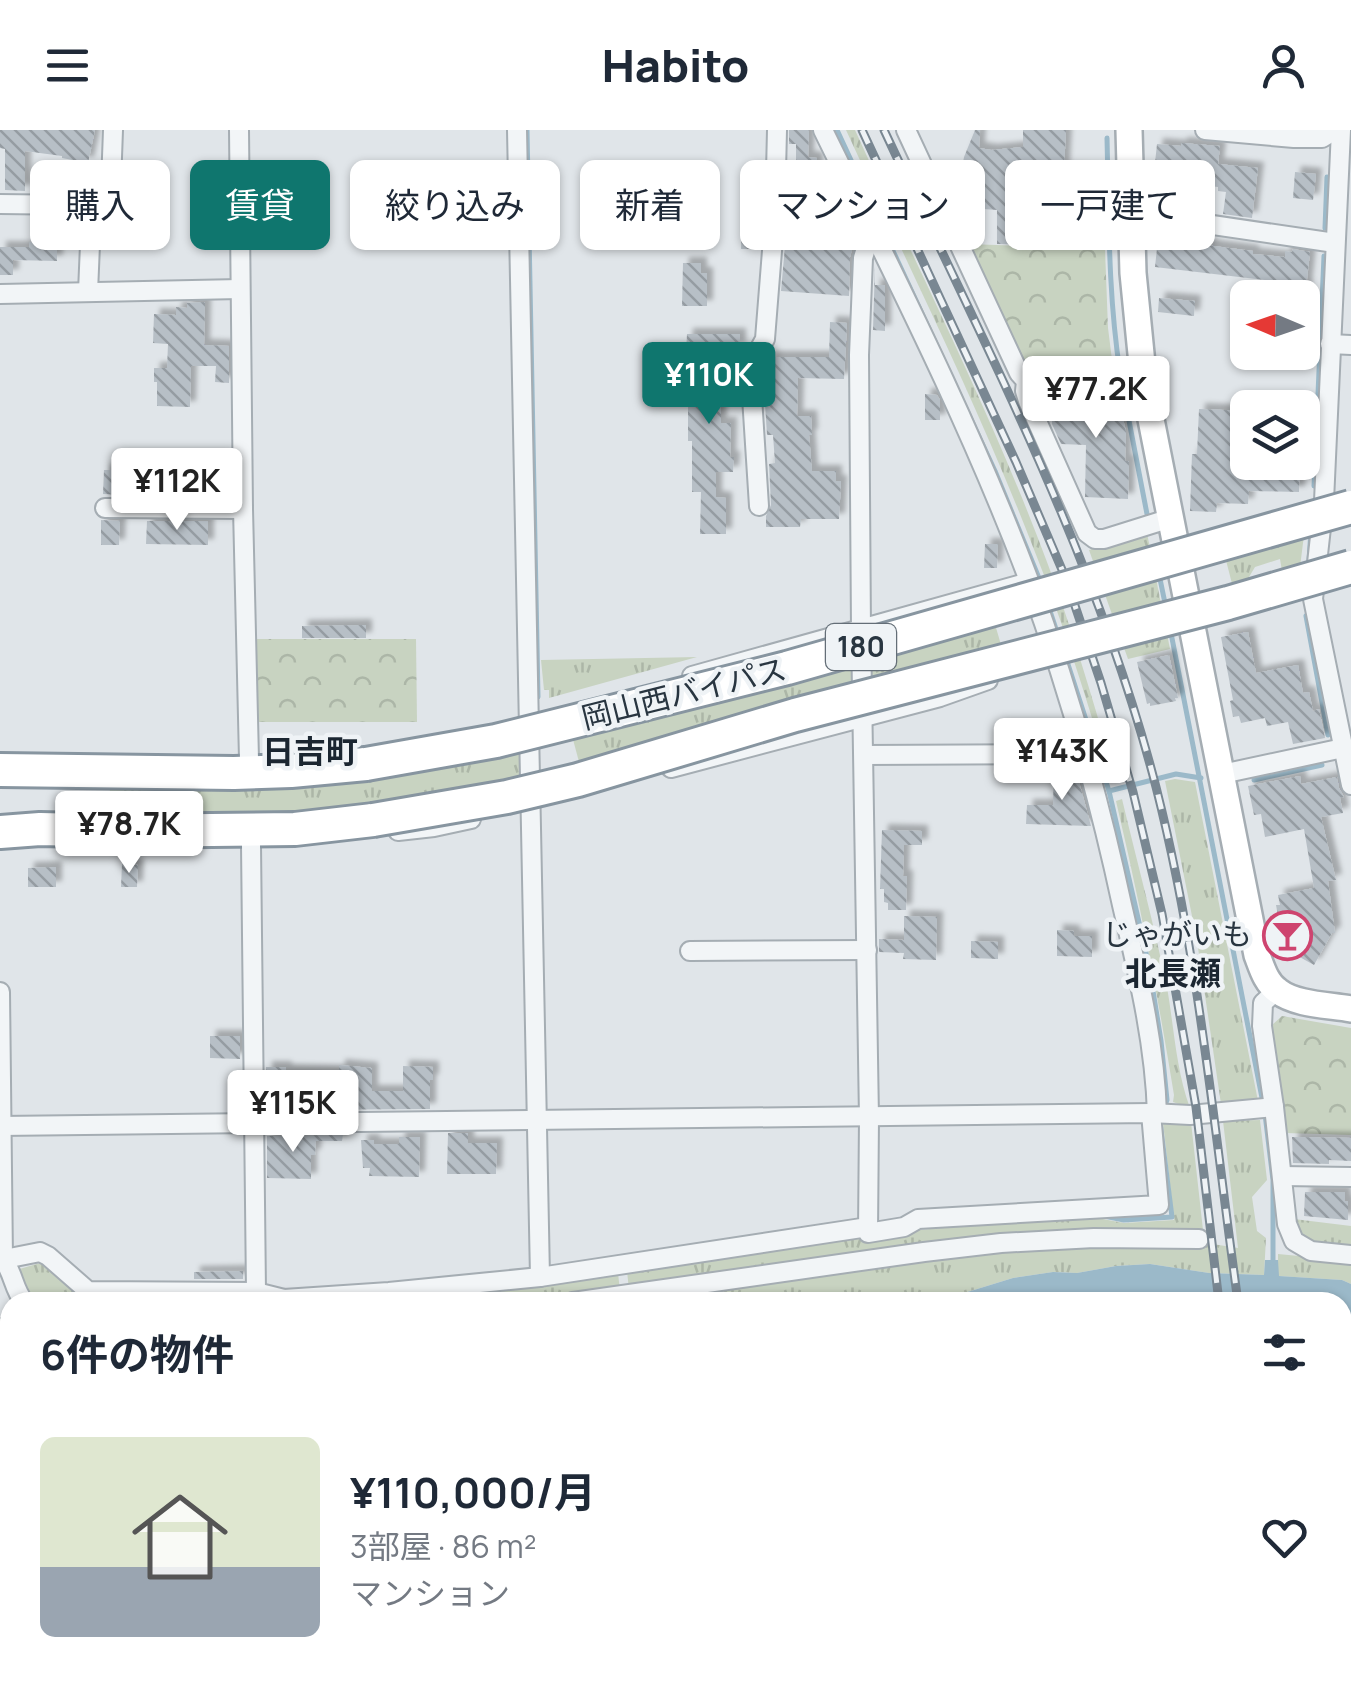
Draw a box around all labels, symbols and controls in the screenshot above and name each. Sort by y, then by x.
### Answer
text: Habito [602,34,749,96]
icon: menu [40,38,95,93]
icon: person [1256,38,1311,93]
chip: 購入 [30,160,170,250]
chip: 賃貸 [190,160,330,250]
chip: 絞り込み [350,160,560,250]
chip: 新着 [580,160,720,250]
chip: マンション [740,160,985,250]
chip: 一戸建て [1005,160,1215,250]
north arrow [1230,280,1320,370]
map controls [1230,280,1320,480]
pin: ¥110K [639,342,779,427]
text: ¥110K [664,352,754,396]
pin: ¥77.2K [1015,356,1177,441]
text: ¥77.2K [1045,366,1147,410]
button: layers [1230,390,1320,480]
pin: ¥112K [107,448,247,533]
text: ¥112K [133,458,221,502]
road number: 180 [826,624,896,670]
street label: 岡山西バイパス [577,647,790,738]
pin: ¥143K [992,718,1132,803]
text: ¥143K [1016,728,1108,772]
district label: 日吉町 [262,729,358,773]
pin: ¥78.7K [48,791,210,876]
text: ¥78.7K [77,801,181,845]
bar icon: じゃがいも [1261,909,1313,961]
place label: じゃがいも [1102,913,1252,954]
district label: 北長瀬 [1125,951,1221,995]
pin: ¥115K [223,1070,363,1155]
text: ¥115K [249,1080,337,1124]
text: 6件の物件 [40,1325,234,1383]
icon: filters [1257,1325,1312,1380]
text: ¥110,000/月 [350,1463,596,1521]
icon: home [120,1477,240,1597]
icon: heart [1257,1510,1312,1565]
text: 3部屋 · 86 m² [350,1524,537,1568]
text: マンション [350,1571,510,1615]

